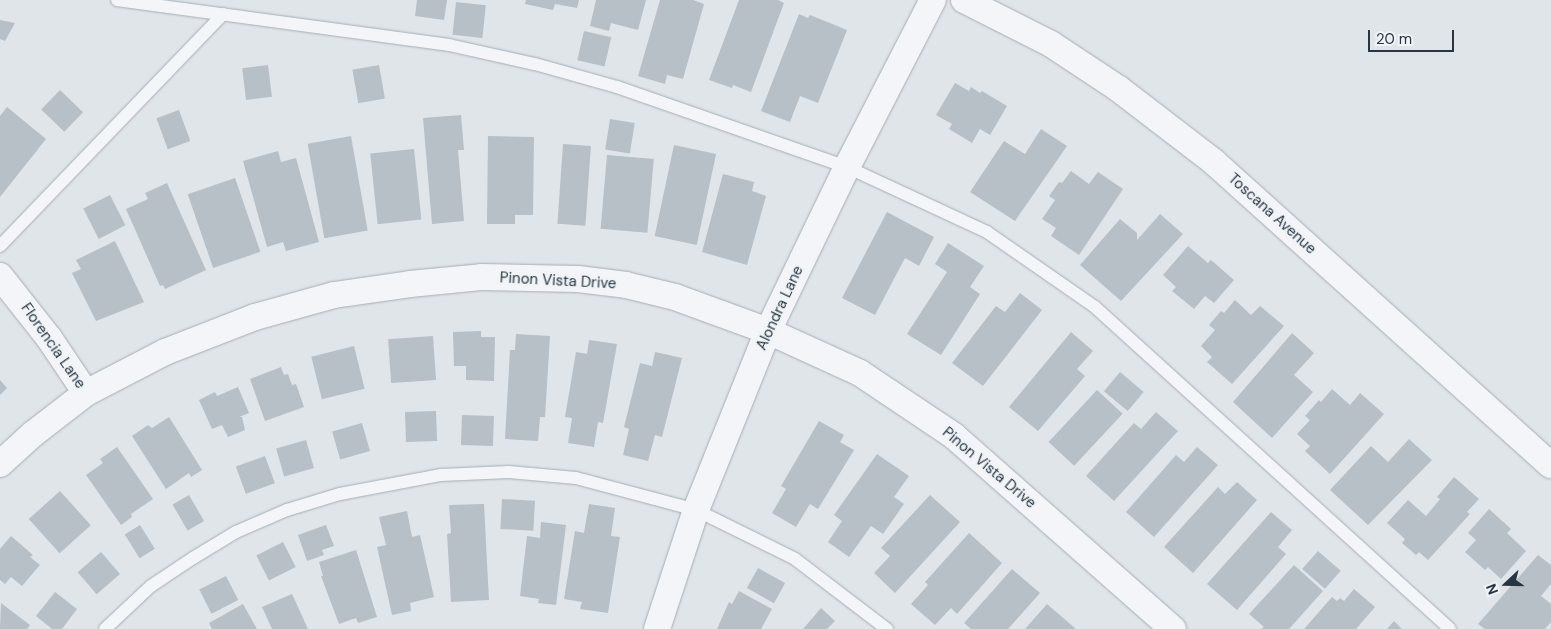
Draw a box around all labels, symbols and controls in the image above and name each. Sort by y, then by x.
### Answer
scale bar [1371,20,1457,52]
text: 20 m [1376,29,1412,49]
street label: Toscana Avenue [1224,170,1320,258]
street label: Alondra Lane [753,263,807,353]
street label: Pinon Vista Drive [499,269,617,293]
street label: Florencia Lane [17,300,89,392]
street label: Pinon Vista Drive [938,424,1040,512]
north arrow [1481,559,1531,609]
text: N [1482,581,1502,597]

